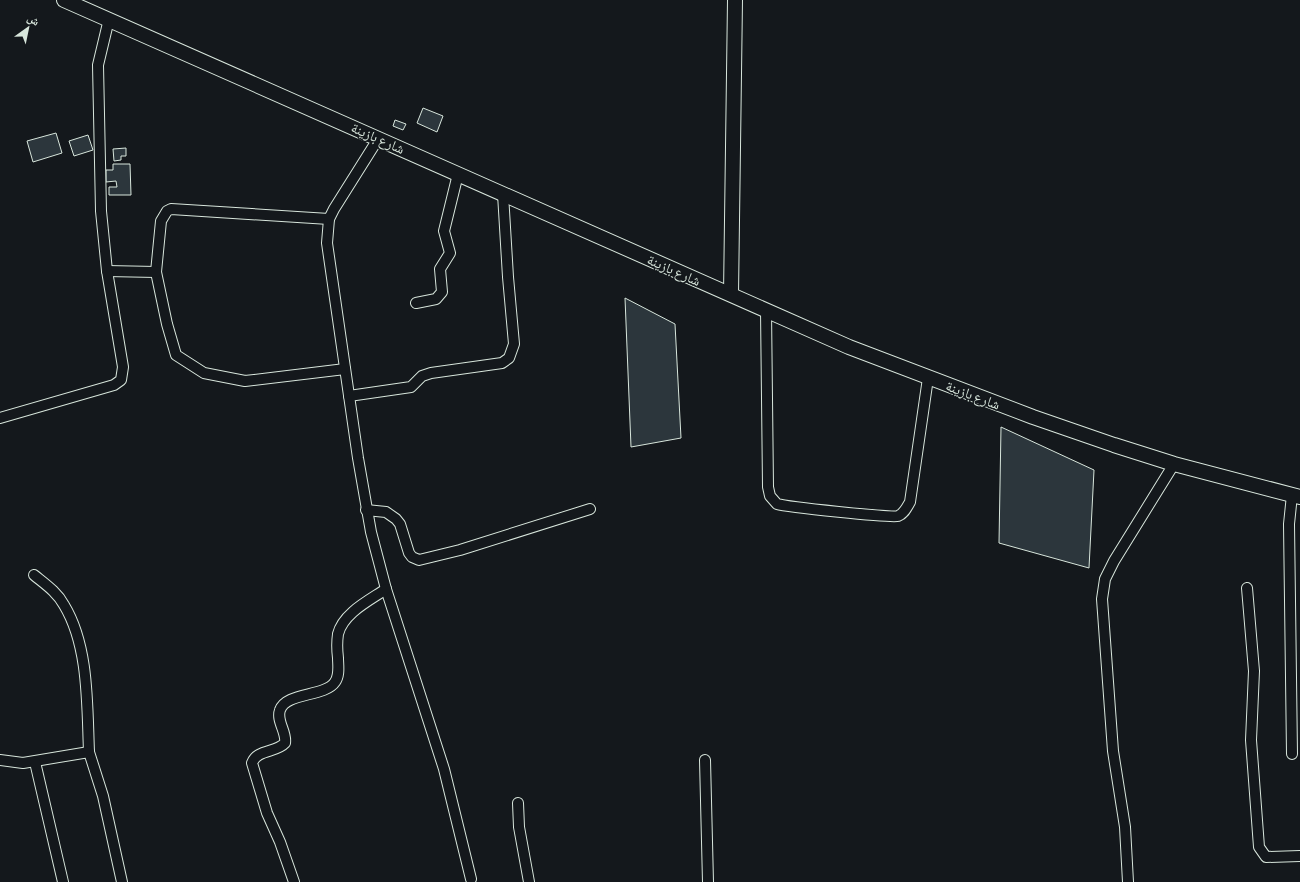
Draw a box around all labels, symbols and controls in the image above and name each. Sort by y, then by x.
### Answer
north arrow [8,8,48,48]
text: ش [24,12,41,30]
street label: شارع بازينة [348,121,406,159]
street label: شارع بازينة [644,253,702,291]
street label: شارع بازينة [943,379,1002,415]

